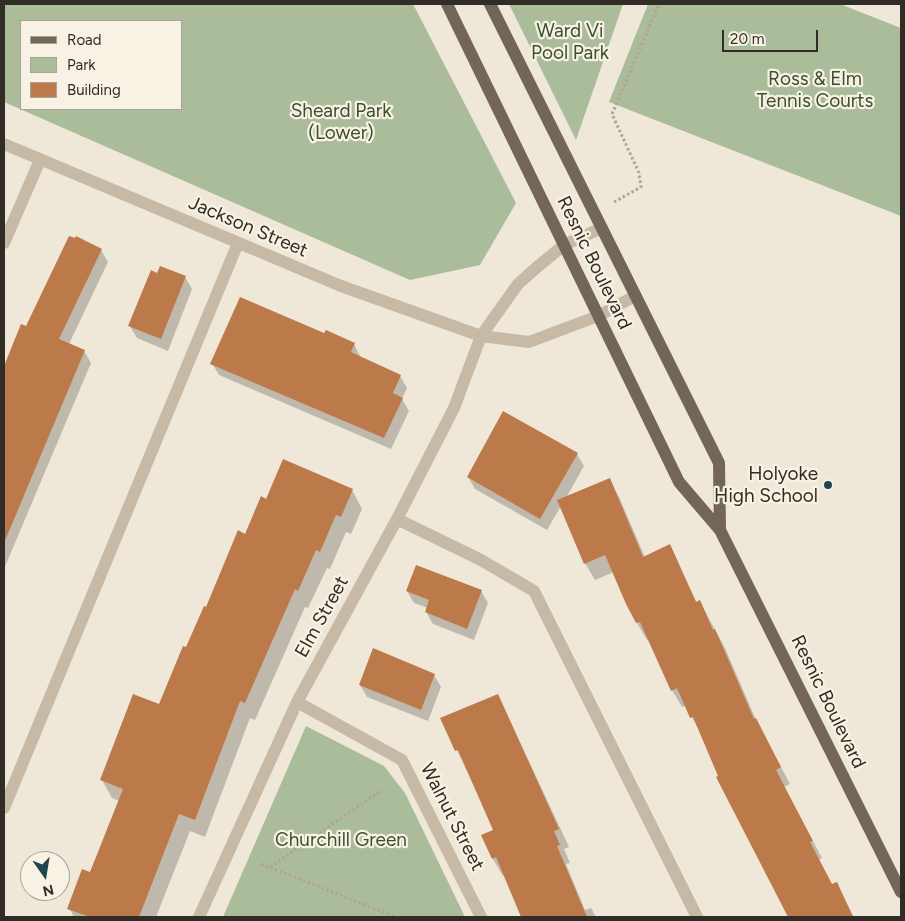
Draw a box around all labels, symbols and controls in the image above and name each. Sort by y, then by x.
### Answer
legend [20,20,182,110]
park label: Ward Vi Pool Park [531,20,609,64]
scale bar [725,20,821,52]
text: 20 m [730,30,764,48]
text: Road [67,31,102,49]
text: Park [67,56,96,74]
park label: Ross & Elm Tennis Courts [757,68,873,112]
text: Building [67,81,121,99]
park label: Sheard Park (Lower) [291,100,391,144]
street label: Jackson Street [185,192,311,262]
street label: Resnic Boulevard [552,193,636,333]
place label: Holyoke High School [714,463,818,507]
marker: Holyoke High School [822,479,834,491]
street label: Elm Street [290,572,354,662]
street label: Resnic Boulevard [786,632,870,772]
street label: Walnut Street [415,759,489,875]
park label: Churchill Green [275,829,407,851]
north arrow [20,851,70,901]
text: N [41,881,55,900]

